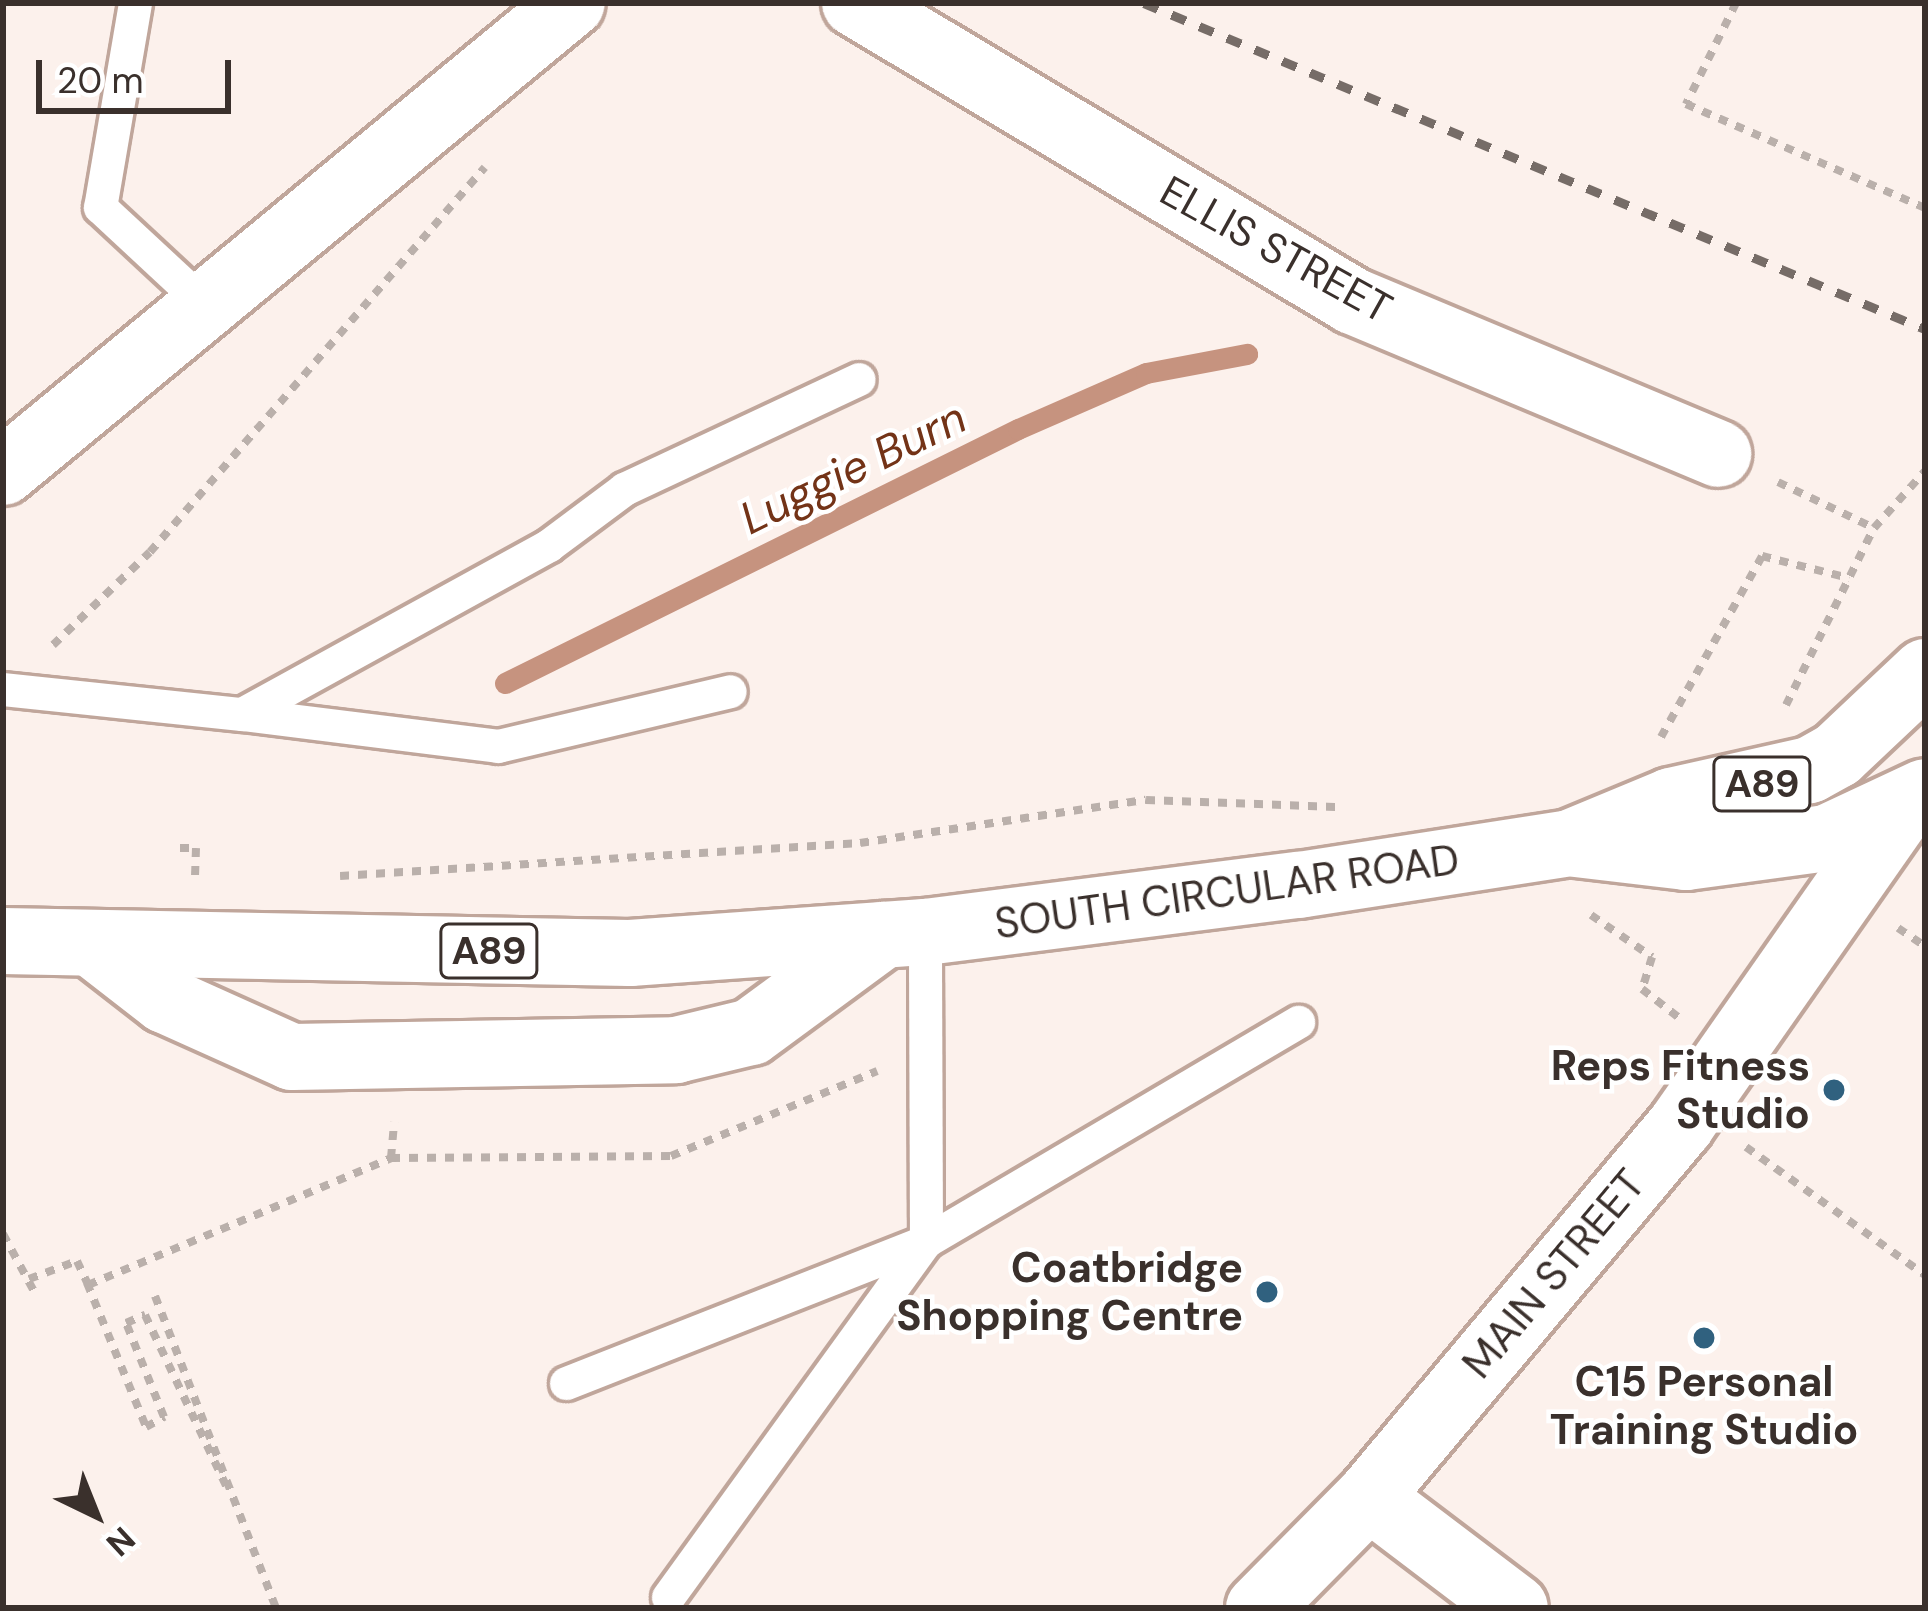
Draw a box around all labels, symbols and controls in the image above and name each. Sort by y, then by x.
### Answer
scale bar [42,36,237,110]
text: 20 m [57,57,144,104]
street label: ELLIS STREET [1152,166,1400,334]
water label: Luggie Burn [731,390,975,546]
road number: A89 [1711,751,1813,817]
street label: SOUTH CIRCULAR ROAD [992,834,1462,950]
road number: A89 [438,918,540,984]
place label: Reps Fitness Studio [1551,1041,1810,1140]
marker: Reps Fitness Studio [1821,1077,1847,1103]
street label: MAIN STREET [1452,1160,1656,1388]
place label: Coatbridge Shopping Centre [896,1243,1243,1342]
marker: Coatbridge Shopping Centre [1254,1279,1280,1305]
marker: C15 Personal Training Studio [1691,1325,1717,1351]
place label: C15 Personal Training Studio [1550,1357,1858,1456]
north arrow [36,1455,156,1575]
text: N [97,1518,144,1566]

